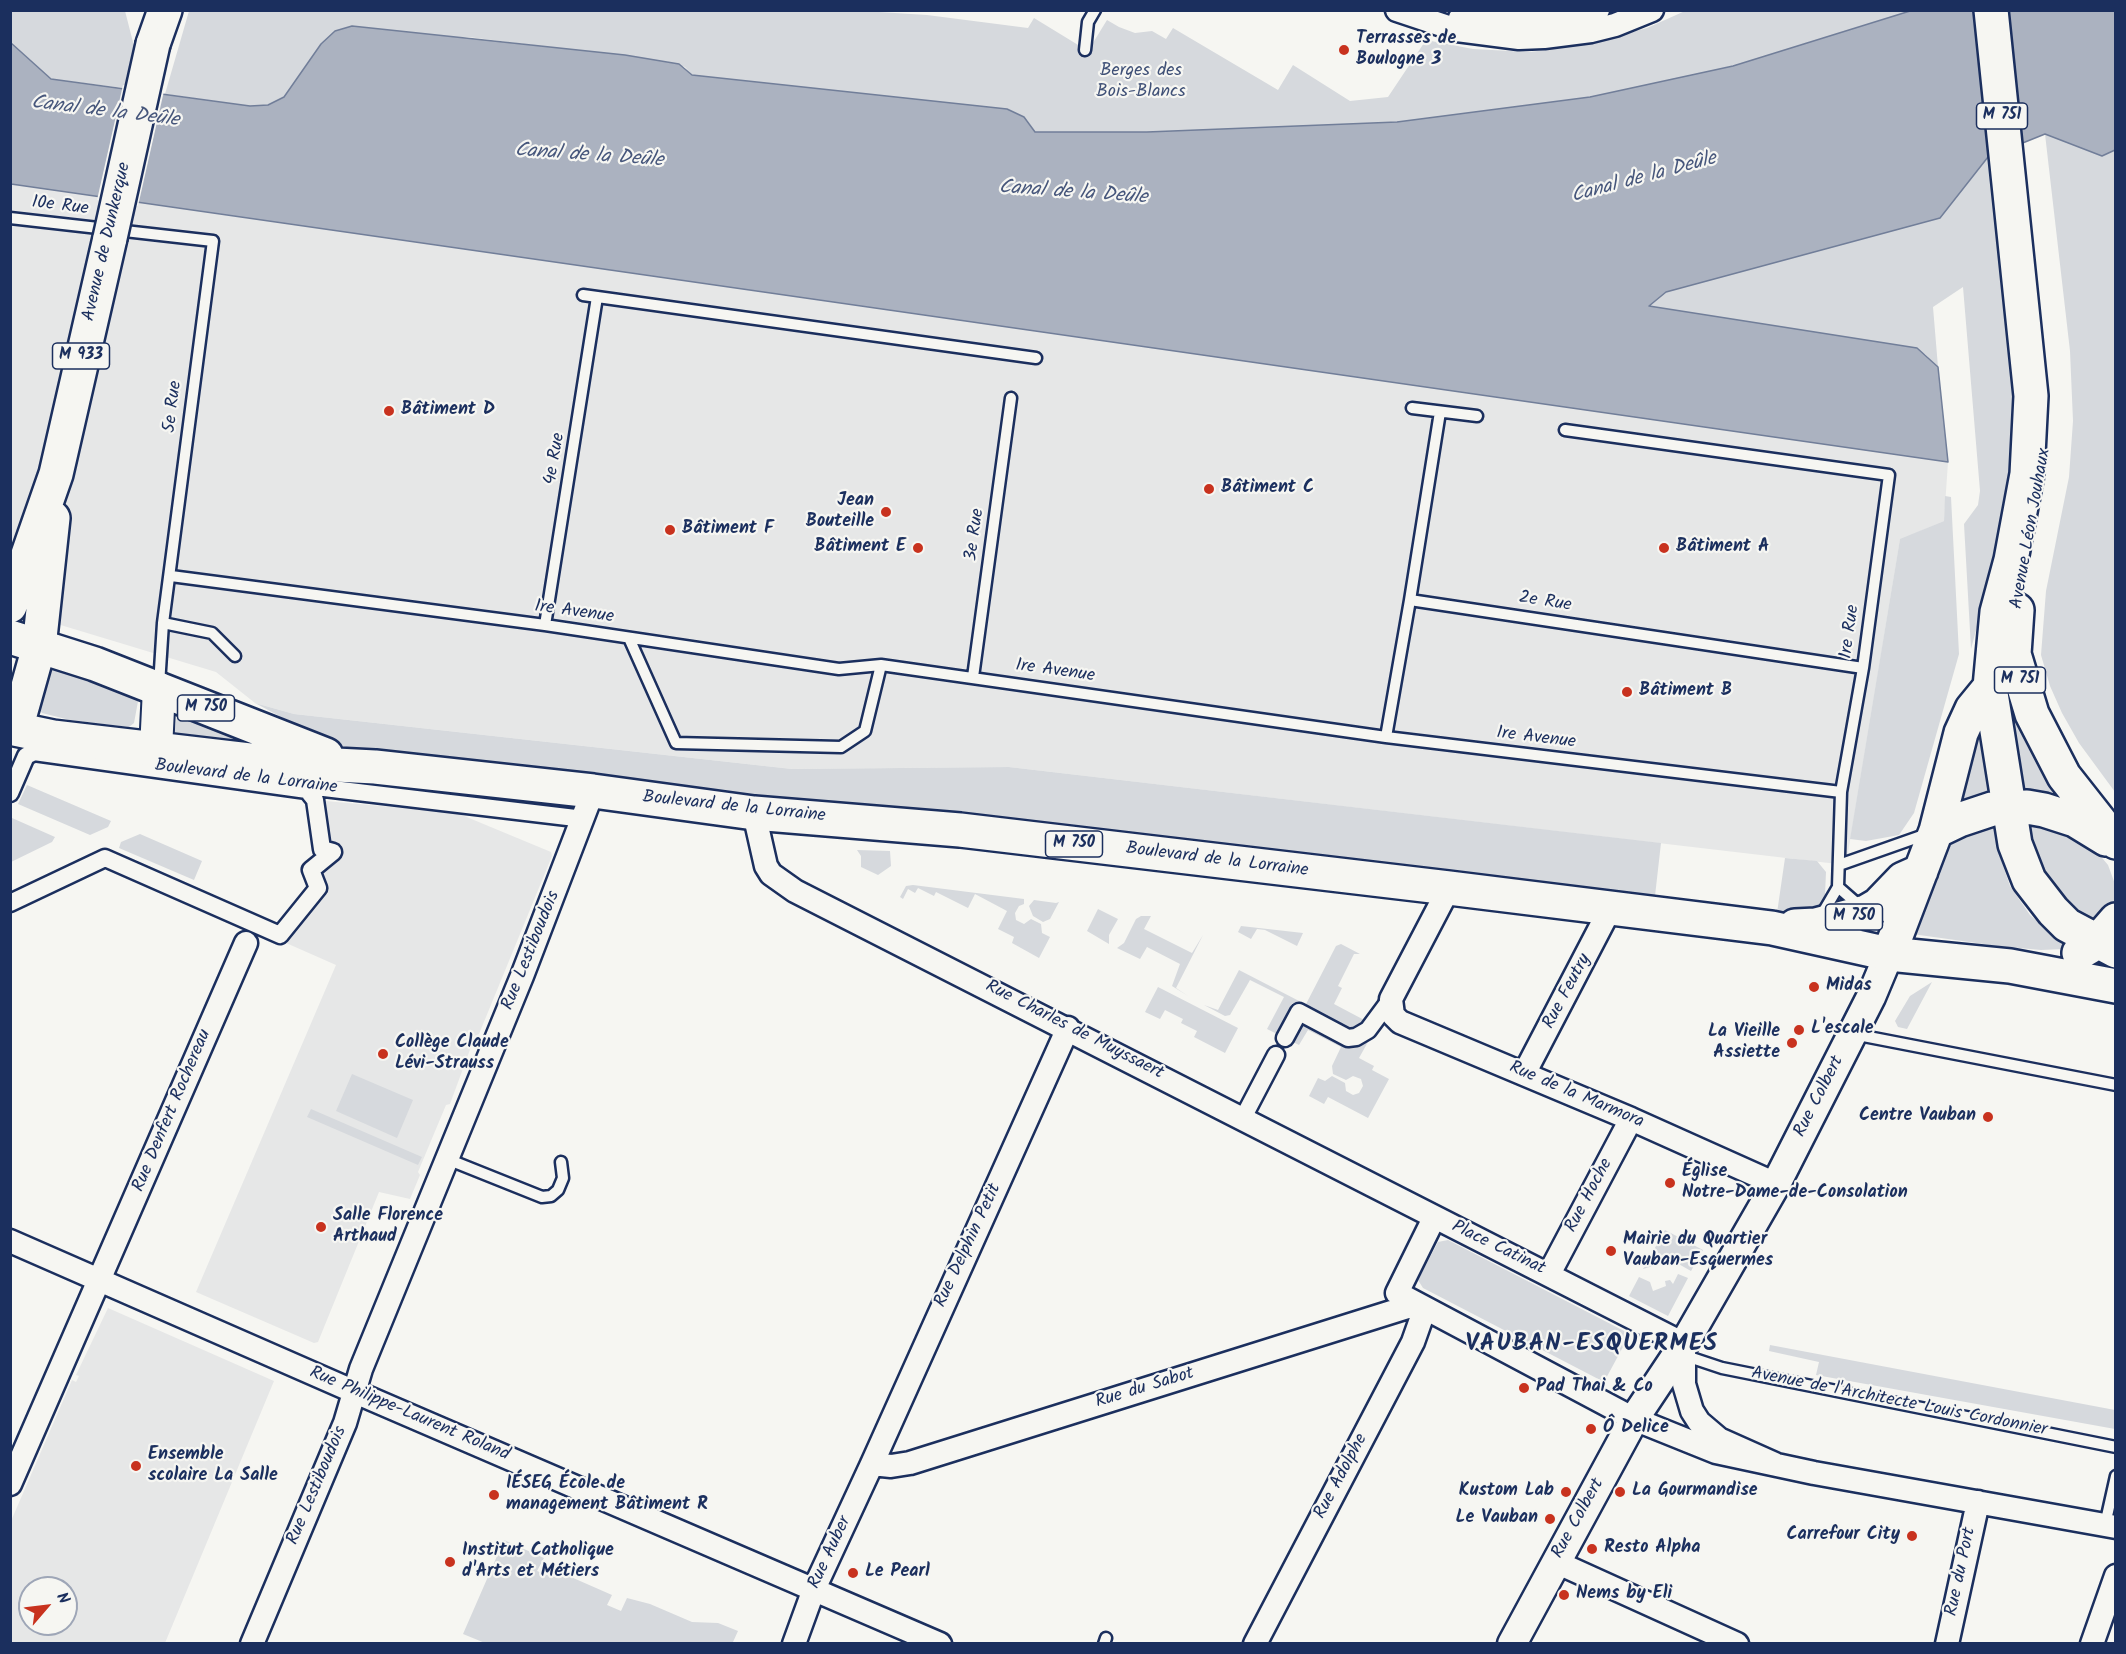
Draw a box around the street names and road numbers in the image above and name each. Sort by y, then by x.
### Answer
road number: M 751 [1976,103,2028,129]
street label: Avenue de Dunkerque [79,161,137,323]
street label: 10e Rue [30,193,90,221]
road number: M 933 [52,343,110,369]
street label: 5e Rue [160,380,188,434]
street label: 4e Rue [541,431,571,487]
street label: Avenue Léon Jouhaux [2007,447,2057,611]
street label: 3e Rue [962,507,990,563]
street label: 2e Rue [1517,588,1573,618]
street label: 1re Avenue [533,597,615,629]
street label: 1re Rue [1837,604,1865,660]
street label: 1re Avenue [1014,656,1096,688]
road number: M 751 [1994,667,2046,693]
road number: M 750 [178,695,234,721]
street label: 1re Avenue [1495,723,1577,755]
street label: Boulevard de la Lorraine [154,756,338,800]
street label: Boulevard de la Lorraine [642,788,826,828]
road number: M 750 [1046,831,1102,857]
street label: Boulevard de la Lorraine [1125,839,1309,883]
street label: Rue Lestiboudois [498,888,566,1014]
road number: M 750 [1826,904,1882,930]
street label: Rue Feutry [1539,951,1597,1033]
street label: Rue Charles de Muyssaert [981,977,1167,1085]
street label: Rue Denfert Rochereau [129,1027,217,1195]
street label: Rue Colbert [1790,1053,1850,1141]
street label: Rue de la Marmora [1505,1058,1647,1134]
street label: Rue Hoche [1562,1155,1618,1237]
street label: Rue Delphin Petit [931,1181,1007,1311]
street label: Place Catinat [1448,1217,1548,1281]
street label: Rue Philippe-Laurent Roland [306,1363,512,1467]
street label: Rue du Sabot [1093,1364,1197,1414]
street label: Avenue de l'Architecte Louis Cordonnier [1749,1364,2049,1442]
street label: Rue Lestiboudois [283,1423,353,1549]
street label: Rue Adolphe [1311,1431,1373,1523]
street label: Rue Colbert [1548,1475,1610,1563]
street label: Rue Auber [805,1513,857,1593]
street label: Rue du Port [1942,1526,1982,1618]

